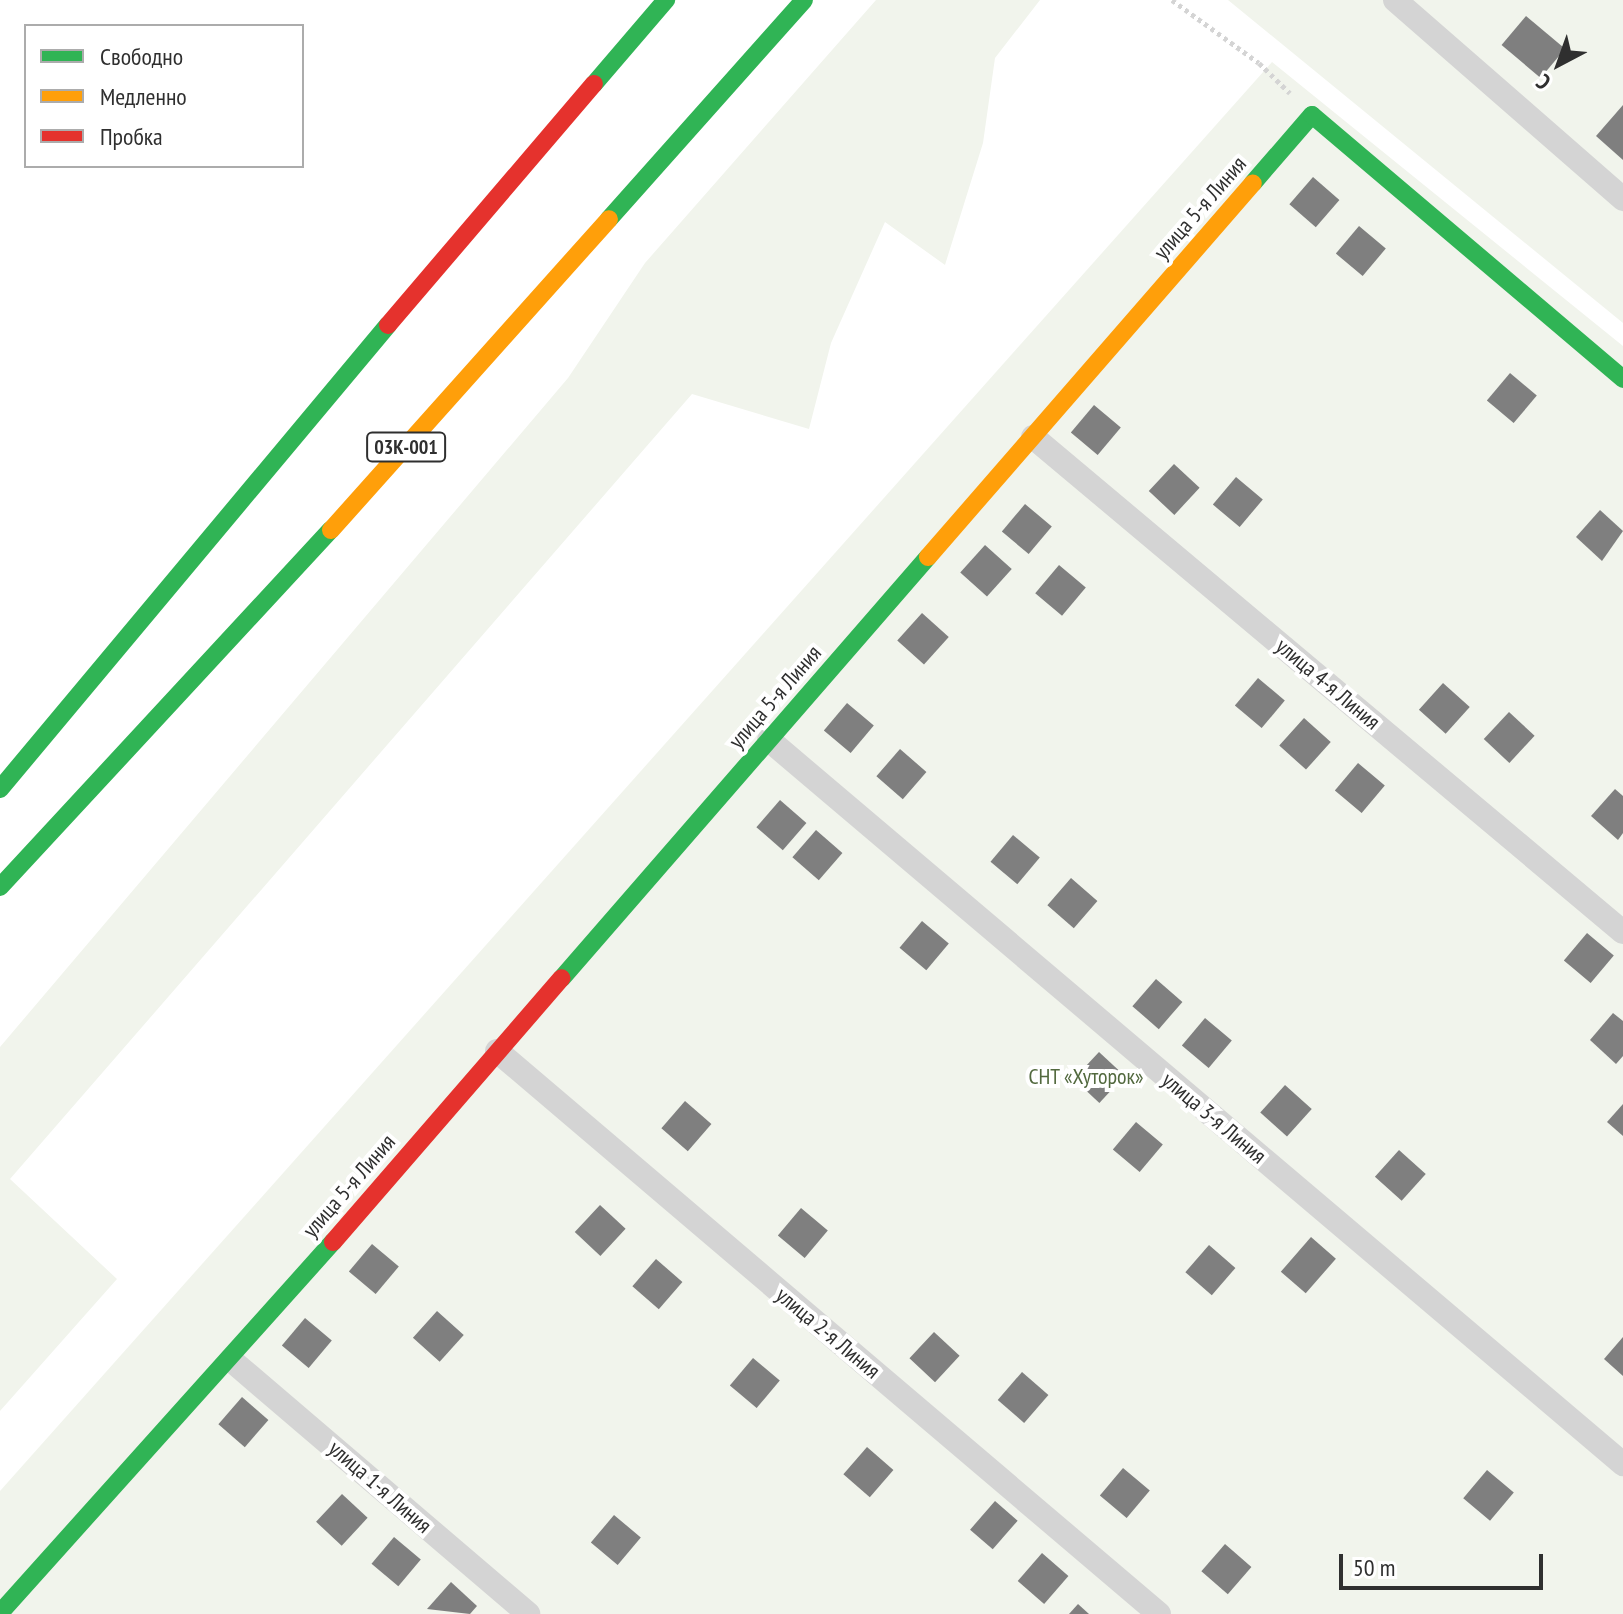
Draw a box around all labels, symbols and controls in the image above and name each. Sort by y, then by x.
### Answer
legend [24,24,304,168]
north arrow [1519,24,1599,104]
text: Свободно [100,41,183,72]
text: С [1530,68,1556,96]
text: Медленно [100,81,187,112]
text: Пробка [100,121,163,152]
street label: улица 5-я Линия [1148,151,1252,265]
road number: 03К-001 [366,431,446,463]
street label: улица 4-я Линия [1271,633,1385,735]
street label: улица 5-я Линия [723,640,827,754]
park label: СНТ «Хуторок» [1028,1064,1144,1090]
street label: улица 3-я Линия [1157,1067,1271,1169]
street label: улица 5-я Линия [297,1129,401,1243]
street label: улица 2-я Линия [771,1282,885,1384]
street label: улица 1-я Линия [323,1435,437,1539]
scale bar [1343,1538,1547,1588]
text: 50 m [1353,1552,1395,1583]

